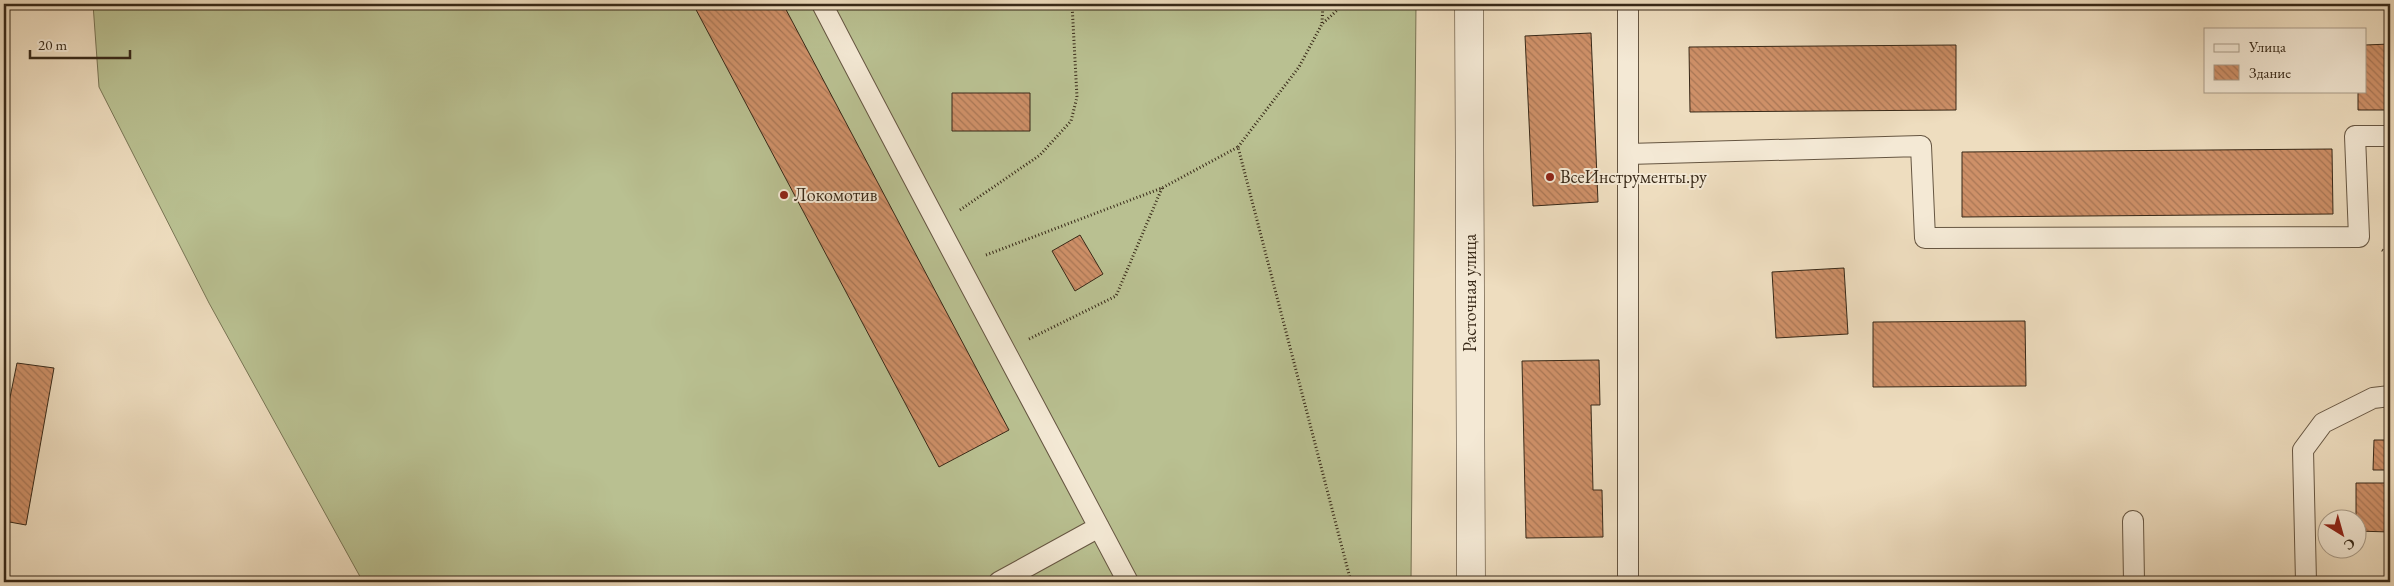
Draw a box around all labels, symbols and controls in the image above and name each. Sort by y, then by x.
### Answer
scale bar [30,28,130,60]
legend [2204,28,2366,92]
text: 20 m [38,35,67,54]
text: Улица [2248,37,2286,56]
text: Здание [2249,63,2291,82]
place label: ВсеИнструменты.ру [1560,165,1707,188]
marker: ВсеИнструменты.ру [1544,171,1556,183]
place label: Локомотив [794,183,878,206]
marker: Локомотив [778,189,790,201]
street label: Расточная улица [1458,233,1481,352]
north arrow [2316,508,2366,558]
text: С [2340,534,2359,555]

